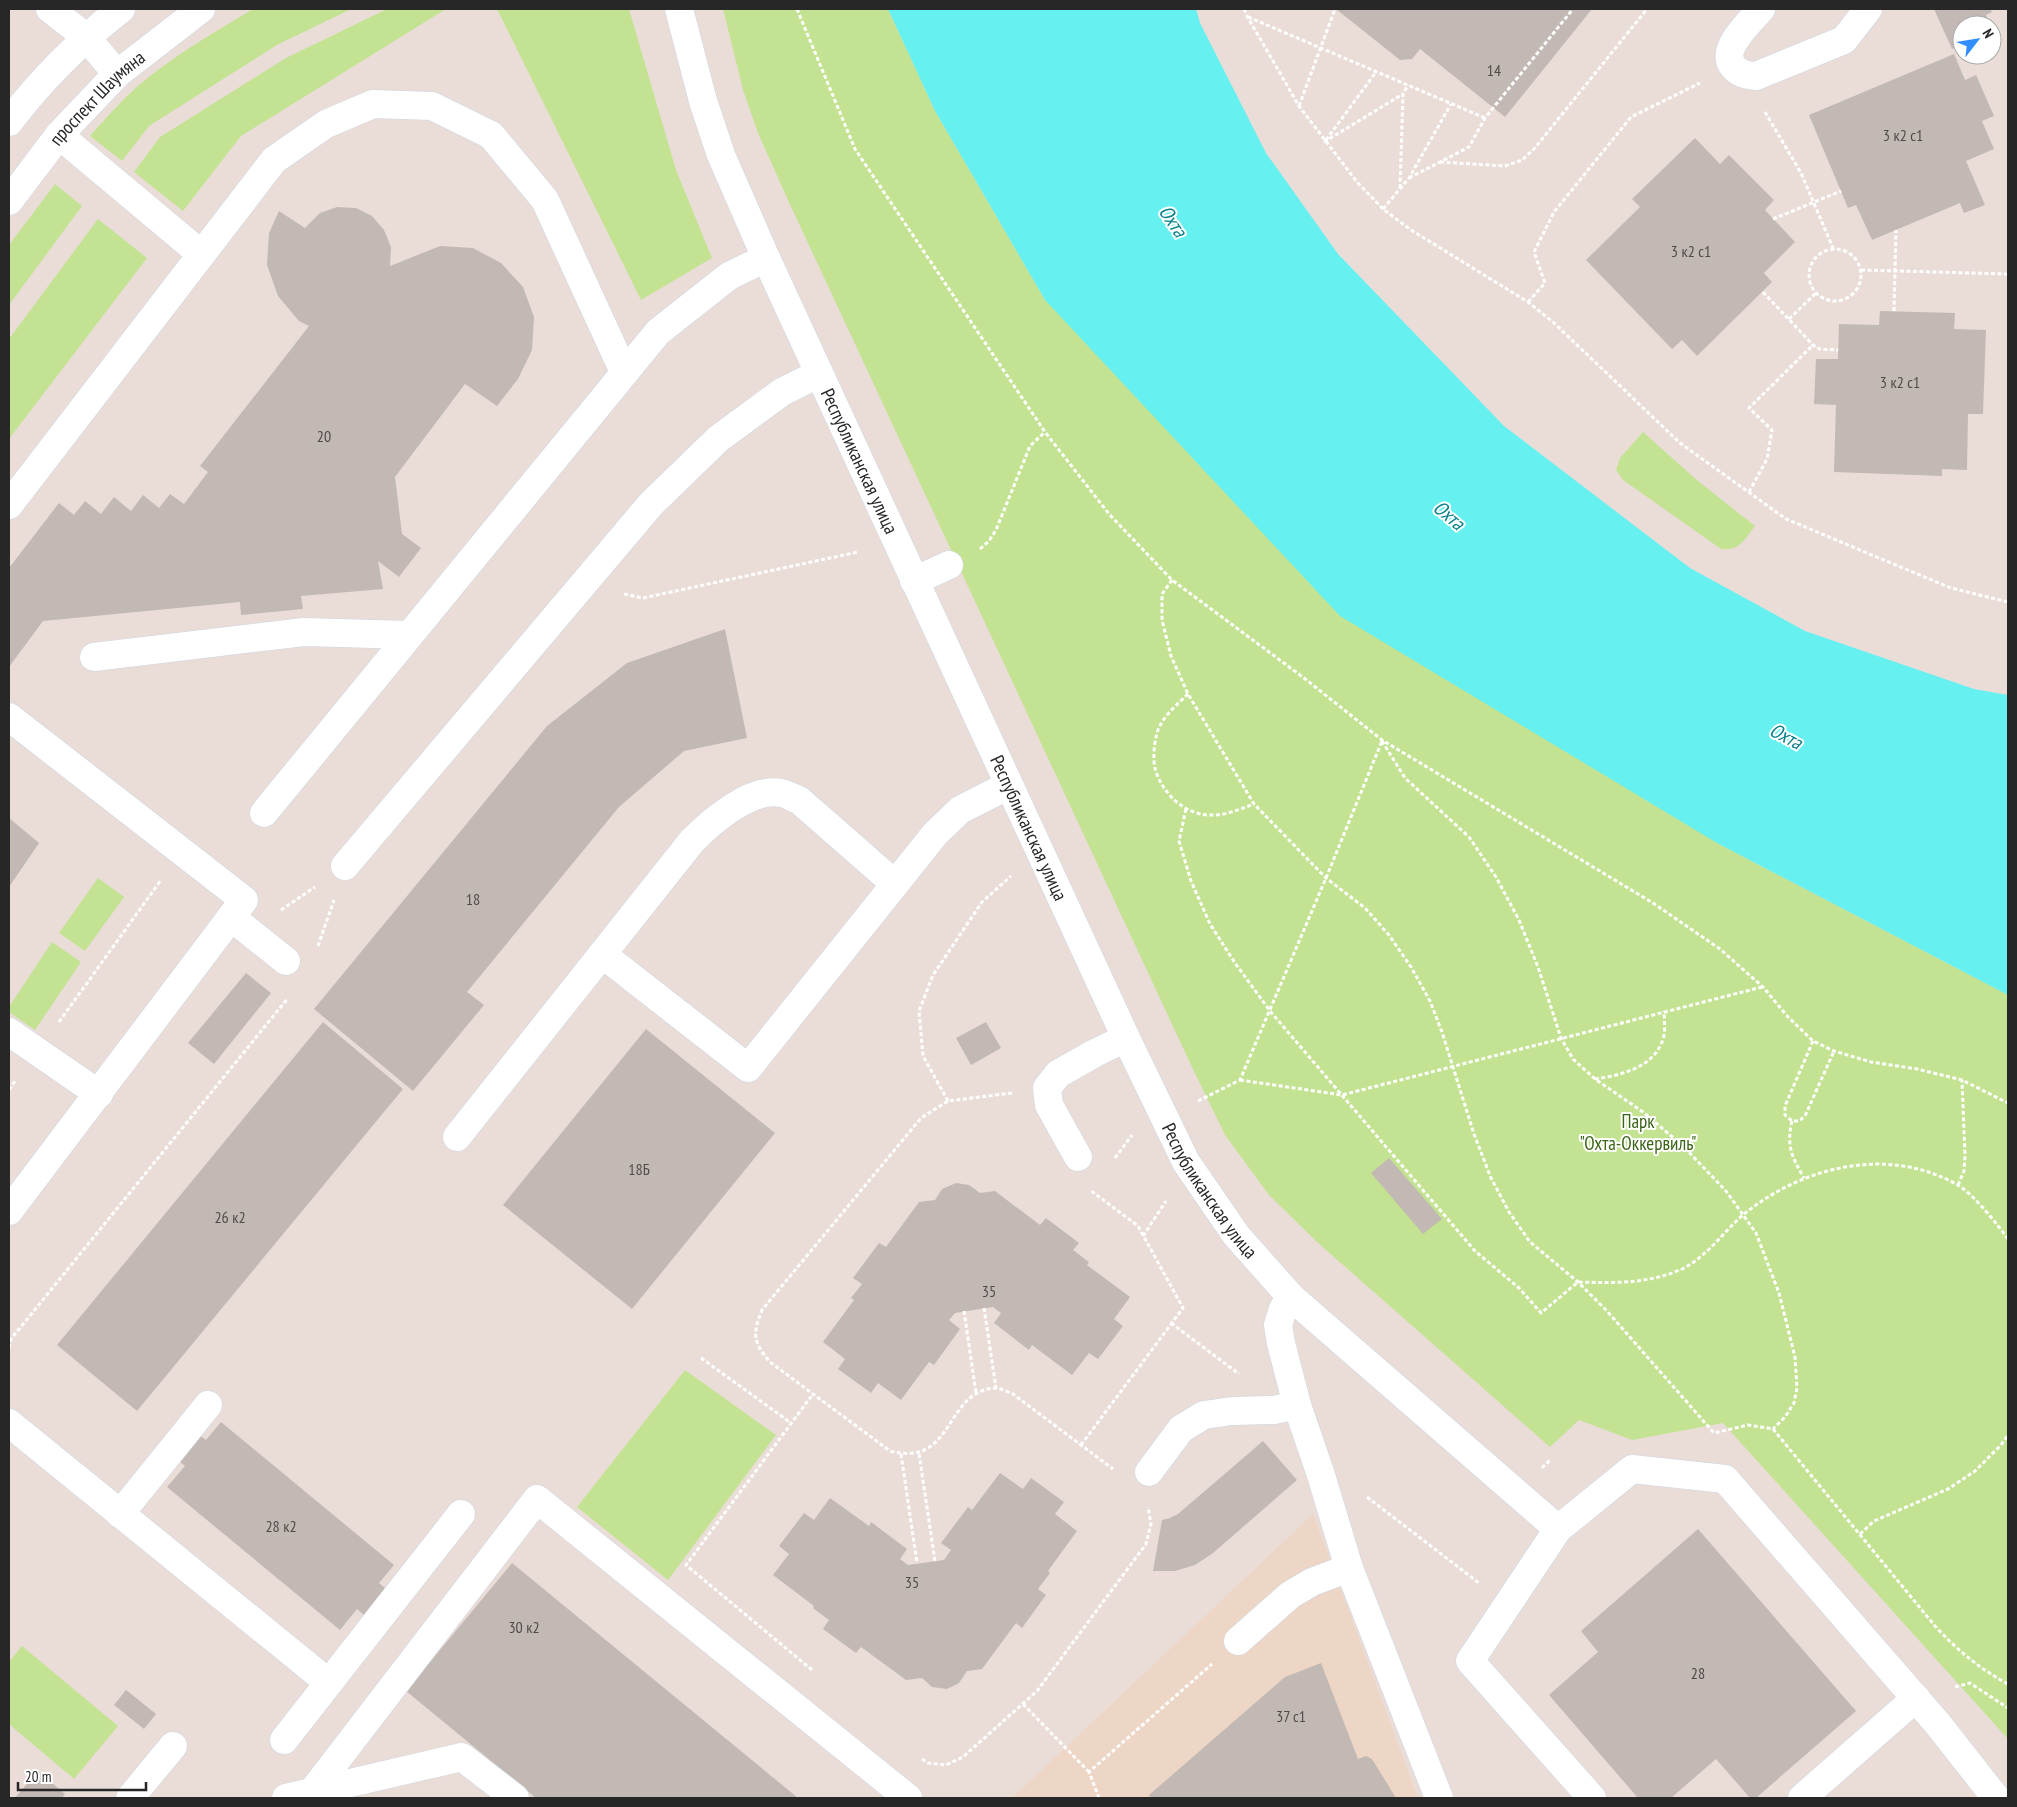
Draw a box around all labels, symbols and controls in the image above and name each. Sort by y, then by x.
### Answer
north arrow [1952,15,2002,65]
text: N [1978,25,1998,41]
street label: проспект Шаумяна [44,45,150,150]
house number: 14 [1487,60,1501,80]
house number: 3 к2 с1 [1883,125,1923,145]
water label: Охта [1153,200,1194,243]
house number: 3 к2 с1 [1671,241,1711,261]
house number: 3 к2 с1 [1880,372,1920,392]
street label: Республиканская улица [816,385,904,537]
house number: 20 [317,426,331,446]
water label: Охта [1428,494,1471,536]
water label: Охта [1765,717,1808,756]
street label: Республиканская улица [985,751,1073,904]
house number: 18 [466,889,480,909]
park label: Парк "Охта-Оккервиль" [1579,1109,1697,1155]
street label: Республиканская улица [1157,1119,1263,1263]
house number: 18Б [628,1159,650,1179]
house number: 26 к2 [214,1207,246,1227]
house number: 35 [982,1281,996,1301]
house number: 28 к2 [265,1516,297,1536]
house number: 35 [905,1572,919,1592]
house number: 30 к2 [508,1617,540,1637]
house number: 28 [1691,1663,1705,1683]
house number: 37 с1 [1276,1706,1306,1726]
scale bar [18,1760,145,1792]
text: 20 m [25,1767,51,1786]

